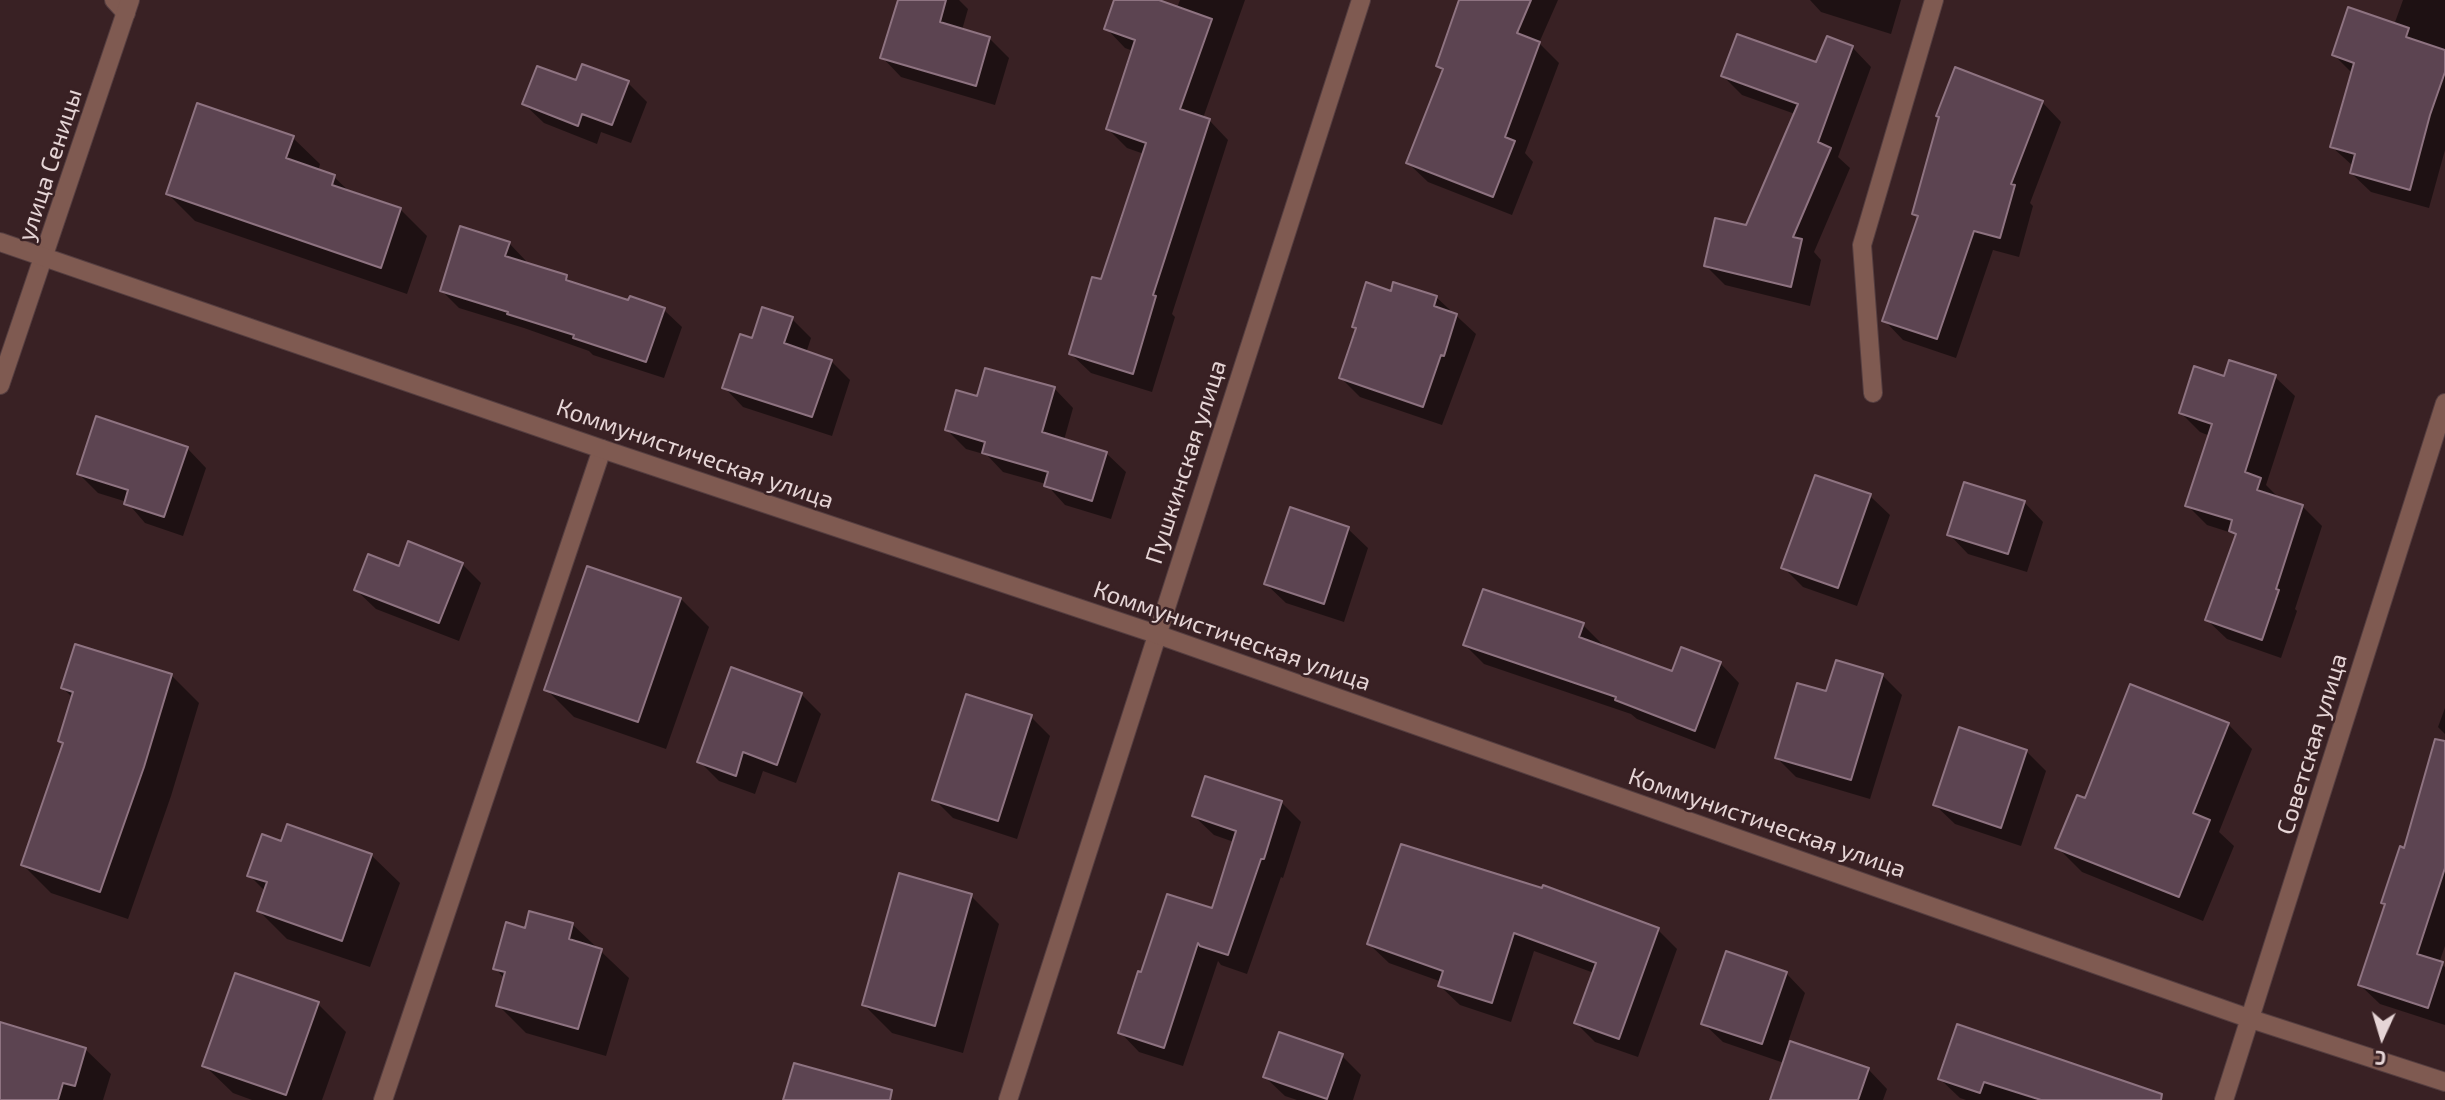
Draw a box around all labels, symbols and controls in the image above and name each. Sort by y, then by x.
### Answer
street label: улица Сеницы [12,85,88,245]
street label: Пушкинская улица [1139,357,1233,567]
street label: Коммунистическая улица [553,393,837,515]
street label: Коммунистическая улица [1090,575,1374,697]
street label: Советская улица [2271,650,2353,838]
street label: Коммунистическая улица [1625,762,1909,884]
north arrow [2347,1002,2417,1072]
text: С [2374,1047,2387,1070]

